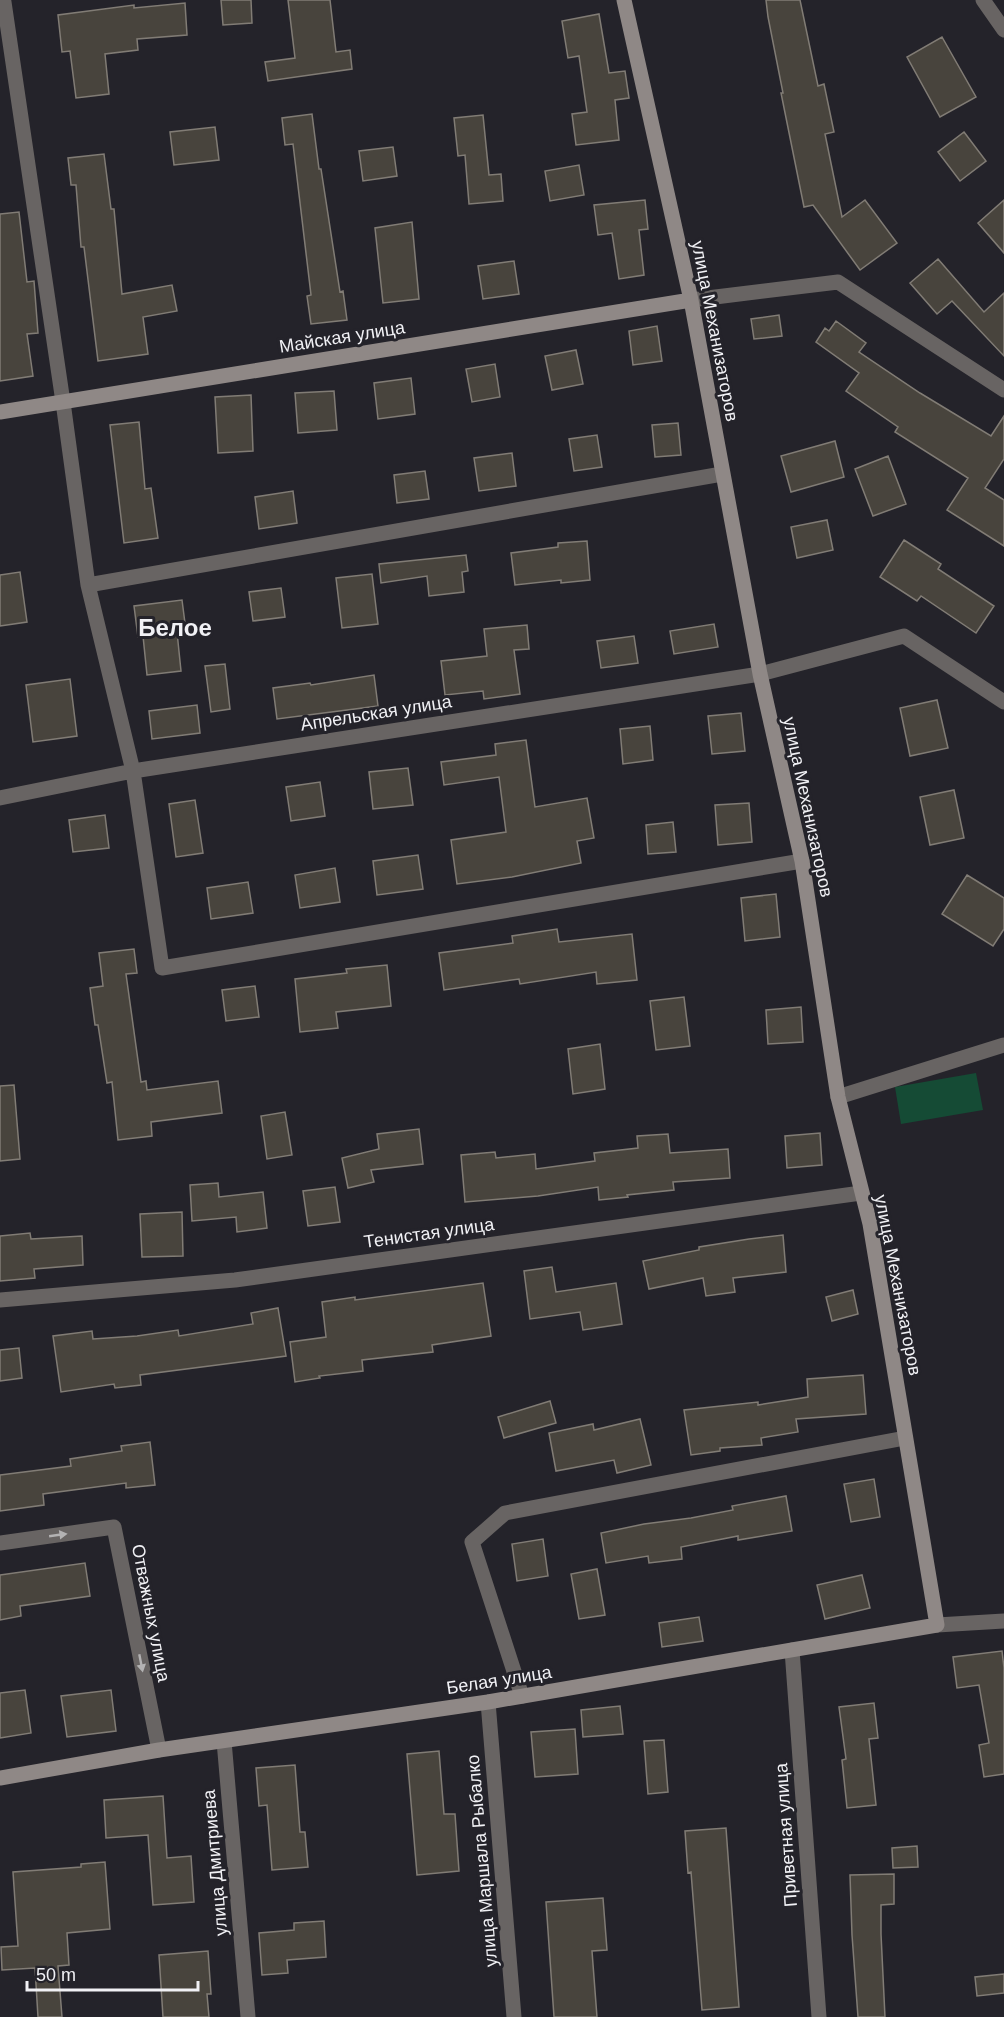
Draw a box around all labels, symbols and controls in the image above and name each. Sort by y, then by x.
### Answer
street label: улица Механизаторов [688,239,742,423]
street label: Майская улица [278,317,407,357]
district label: Белое [138,614,212,641]
street label: Апрельская улица [299,691,454,735]
street label: улица Механизаторов [779,715,837,899]
street label: улица Механизаторов [871,1193,925,1377]
street label: Тенистая улица [363,1214,496,1252]
one-way arrow [49,1530,68,1540]
street label: Отважных улица [128,1542,174,1685]
one-way arrow [137,1653,146,1672]
street label: Белая улица [445,1662,554,1698]
street label: улица Маршала Рыбалко [463,1754,501,1968]
street label: Приветная улица [771,1761,801,1908]
street label: улица Дмитриева [199,1788,231,1937]
scale bar [27,1954,198,1992]
text: 50 m [36,1965,76,1985]

